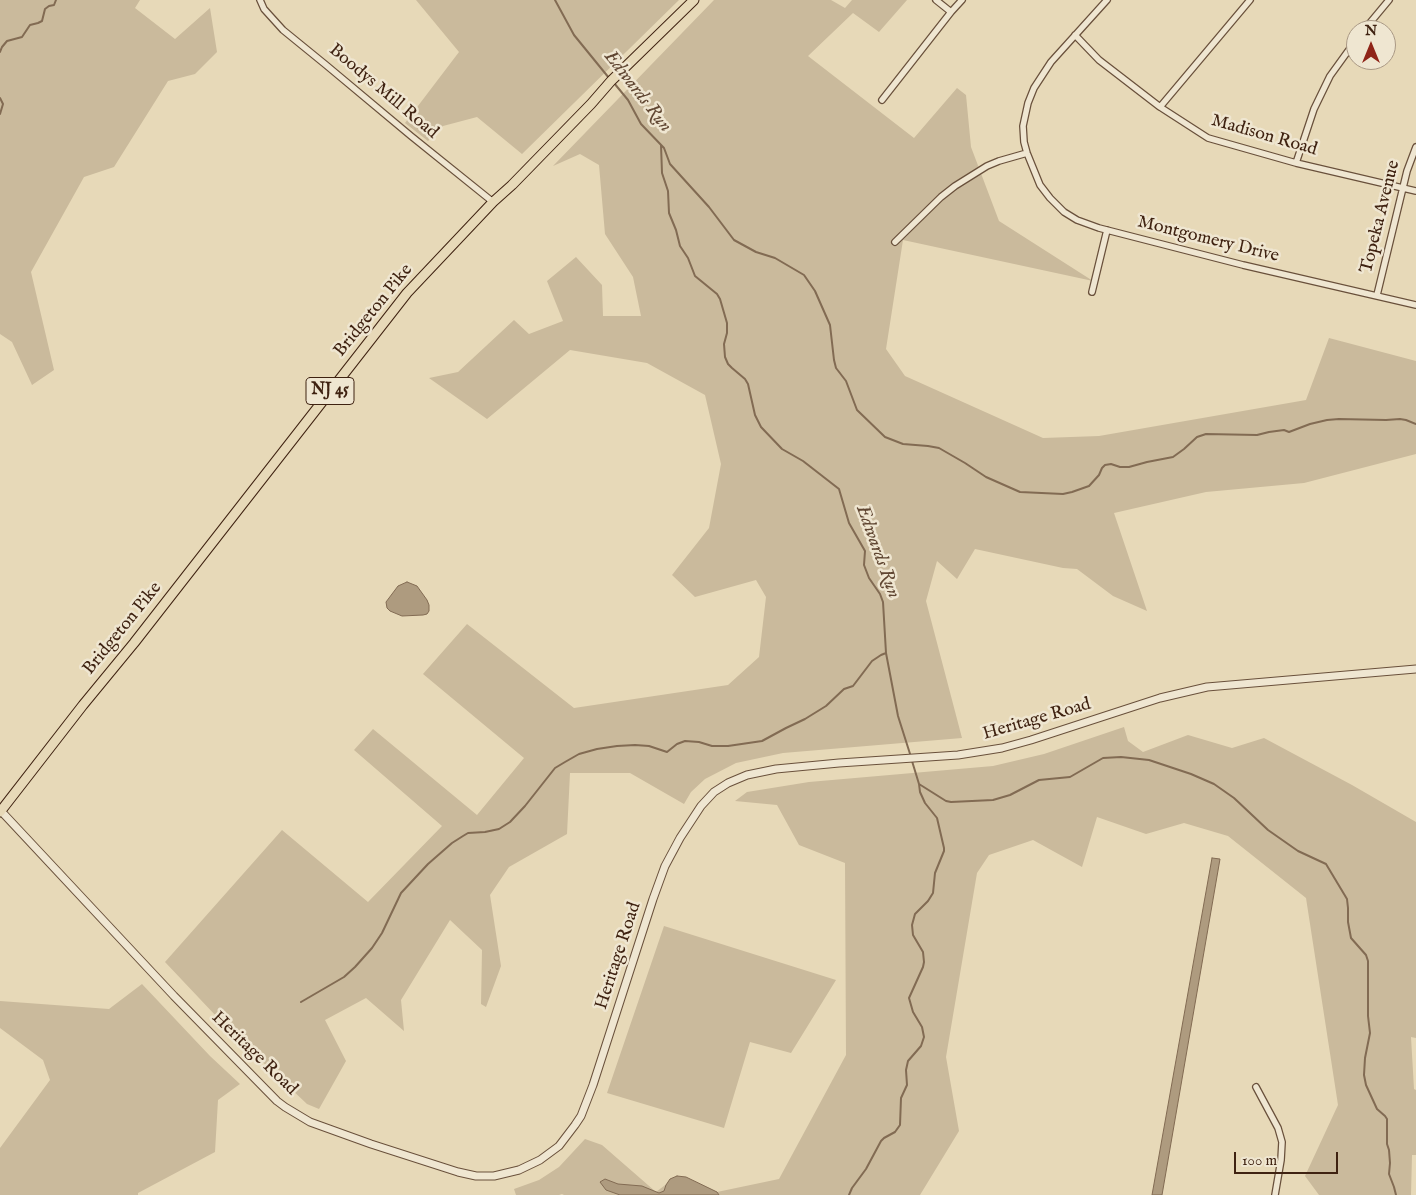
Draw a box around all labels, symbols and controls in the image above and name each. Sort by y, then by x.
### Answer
north arrow [1346,20,1396,70]
text: N [1365,22,1377,40]
street label: Boodys Mill Road [324,40,442,144]
water label: Edwards Run [598,47,676,137]
street label: Madison Road [1208,111,1320,161]
street label: Topeka Avenue [1357,158,1405,276]
street label: Montgomery Drive [1135,212,1281,268]
street label: Bridgeton Pike [330,260,418,362]
road number: NJ 45 [306,378,354,404]
water label: Edwards Run [850,502,904,602]
street label: Bridgeton Pike [79,578,167,680]
street label: Heritage Road [980,694,1094,746]
street label: Heritage Road [592,900,646,1012]
street label: Heritage Road [206,1008,302,1100]
scale bar [1236,1142,1340,1174]
text: 100 m [1242,1151,1277,1170]

